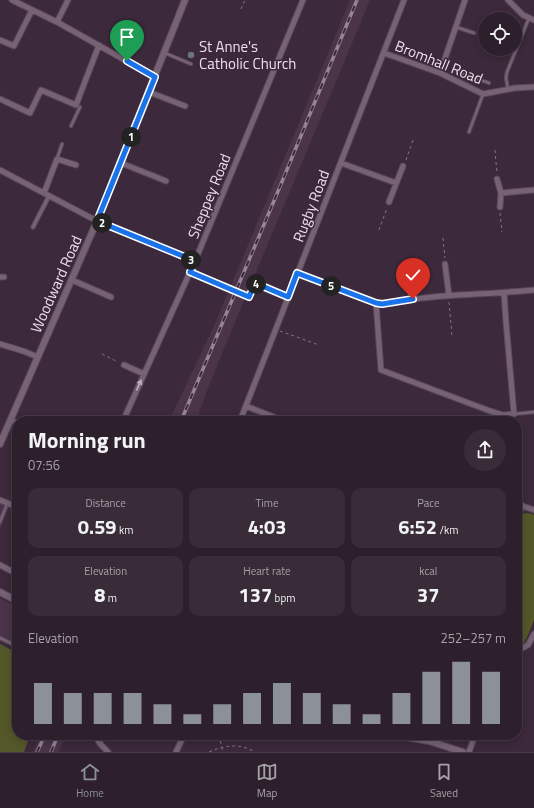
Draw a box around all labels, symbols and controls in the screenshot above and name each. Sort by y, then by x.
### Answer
map controls [478,12,522,56]
button: locate [478,12,522,56]
pin [110,20,144,61]
icon: arrive [116,26,138,48]
street label: Bromhall Road [392,34,486,90]
place label: St Anne's Catholic Church [199,35,296,75]
marker: St Anne's Catholic Church [186,50,196,60]
pin: 1 [121,127,141,147]
text: 1 [128,129,134,145]
street label: Sheppey Road [181,150,237,242]
street label: Rugby Road [287,167,335,245]
pin: 2 [92,213,112,233]
text: 2 [99,215,105,231]
street label: Woodward Road [24,232,88,336]
pin: 3 [181,250,201,270]
text: 3 [188,252,194,268]
pin [396,258,430,299]
icon: check [402,264,424,286]
pin: 4 [246,274,266,294]
text: 4 [253,276,259,292]
pin: 5 [321,276,341,296]
text: 5 [328,278,334,294]
one-way arrow [136,380,142,391]
text: Morning run [28,423,146,457]
button: share [464,429,506,471]
text: 07:56 [28,455,60,475]
text: Distance [86,495,126,511]
text: Time [256,495,278,511]
text: Pace [417,495,439,511]
text: 0.59 [78,511,117,542]
text: 4:03 [248,511,286,542]
text: 6:52 [398,511,437,542]
text: km [117,522,133,538]
text: /km [437,522,458,538]
text: Elevation [84,563,127,579]
text: Heart rate [243,563,291,579]
text: kcal [419,563,437,579]
text: 8 [94,579,105,610]
text: 137 [239,579,272,610]
text: 37 [417,579,440,610]
text: m [105,590,117,606]
text: bpm [272,590,295,606]
text: Elevation [28,628,79,648]
text: 252–257 m [440,628,506,648]
tab: Home [76,761,104,801]
tab: Map [256,761,278,801]
tab: Saved [430,761,458,801]

